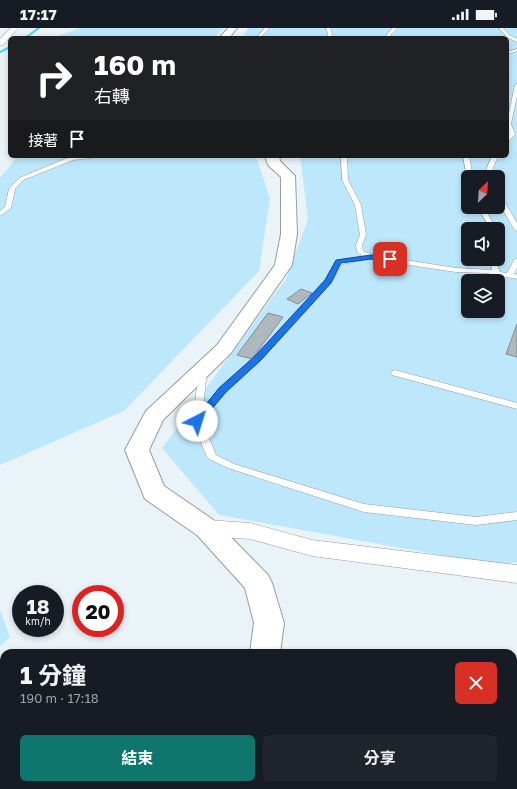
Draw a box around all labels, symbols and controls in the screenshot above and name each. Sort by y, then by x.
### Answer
text: 17:17 [20,5,57,23]
text: 160 m [94,48,176,81]
icon: right [28,52,80,104]
text: 右轉 [94,85,130,107]
icon: arrive [66,128,88,150]
text: 接著 [28,131,58,149]
north arrow [461,170,505,214]
map controls [461,170,505,318]
button: sound [461,222,505,266]
pin [373,242,407,276]
icon: arrive [379,248,401,270]
button: layers [461,274,505,318]
position arrow [176,400,218,442]
speed limit sign: 20 [72,585,124,637]
text: 18 [26,594,50,618]
text: km/h [25,615,51,627]
text: 1 分鐘 [20,660,86,689]
button: close [455,662,497,704]
text: 190 m · 17:18 [20,690,99,706]
button: 結束 [20,735,255,781]
button: 分享 [263,735,497,781]

